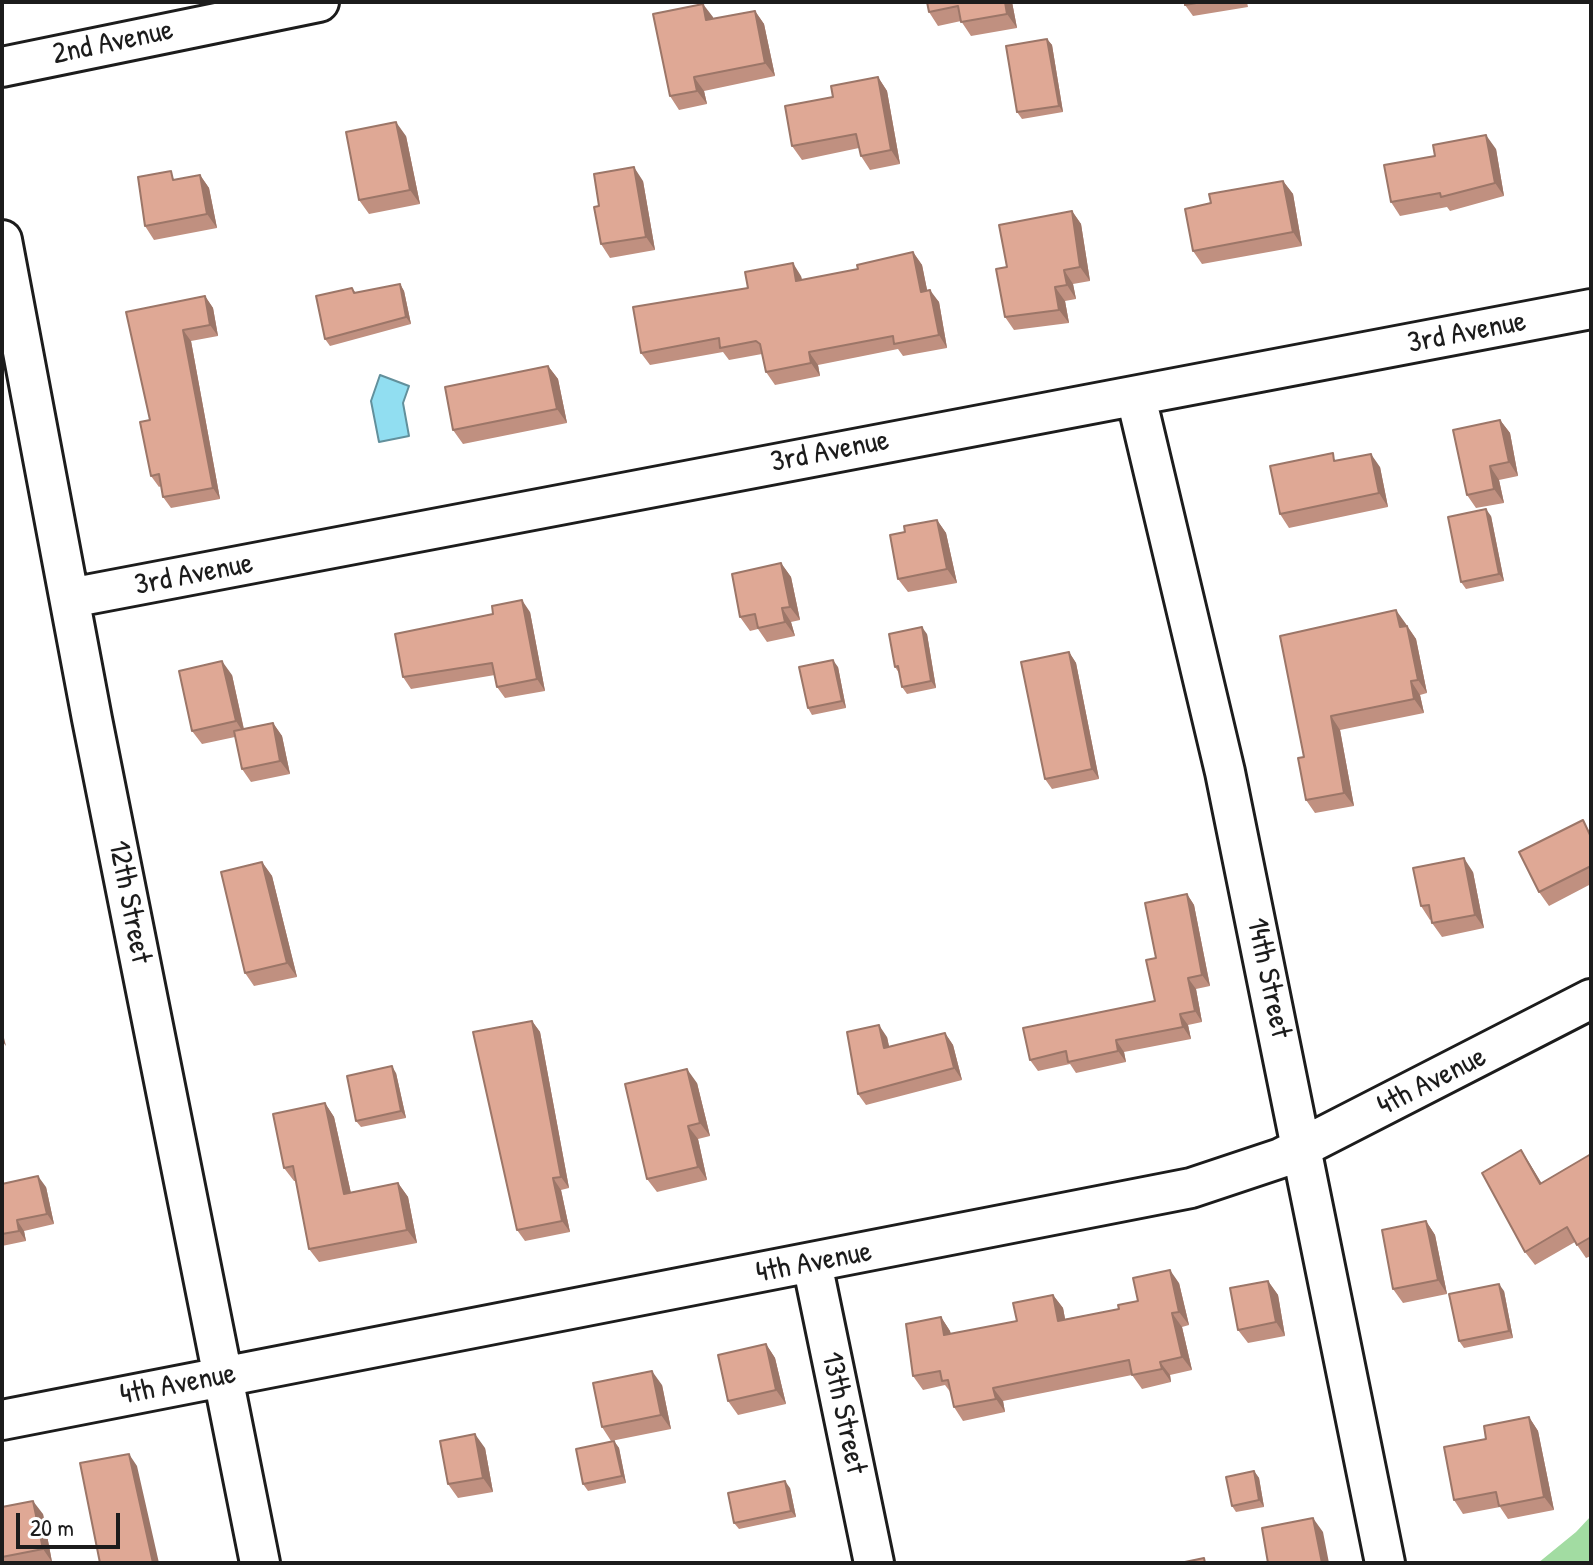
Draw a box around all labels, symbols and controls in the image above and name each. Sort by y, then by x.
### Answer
street label: 2nd Avenue [49,13,177,73]
street label: 3rd Avenue [1405,304,1529,362]
street label: 3rd Avenue [768,423,892,481]
street label: 3rd Avenue [132,546,256,604]
street label: 12th Street [99,837,159,967]
street label: 14th Street [1238,915,1298,1041]
street label: 4th Avenue [1372,1039,1492,1125]
street label: 4th Avenue [753,1234,875,1292]
street label: 13th Street [813,1349,873,1477]
street label: 4th Avenue [117,1356,239,1414]
scale bar [20,1497,124,1547]
text: 20 m [30,1511,74,1543]

